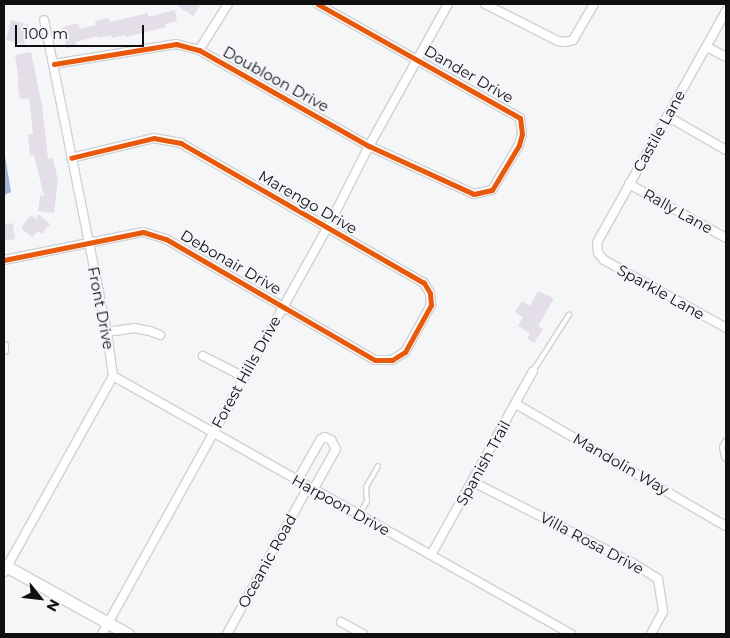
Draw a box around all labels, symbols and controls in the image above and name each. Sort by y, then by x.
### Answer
scale bar [18,15,146,47]
text: 100 m [23,24,68,43]
street label: Dander Drive [421,41,517,107]
street label: Doubloon Drive [220,42,332,116]
street label: Castile Lane [629,87,689,175]
street label: Marengo Drive [255,166,361,238]
street label: Rally Lane [640,185,716,237]
street label: Debonair Drive [177,226,285,298]
street label: Sparkle Lane [614,261,708,323]
street label: Front Drive [84,265,118,351]
street label: Forest Hills Drive [208,313,284,431]
street label: Spanish Trail [452,417,514,509]
street label: Mandolin Way [570,429,672,499]
street label: Harpoon Drive [289,471,393,539]
street label: Villa Rosa Drive [537,508,647,578]
street label: Oceanic Road [234,511,300,611]
north arrow [15,573,65,623]
text: N [43,596,64,615]

